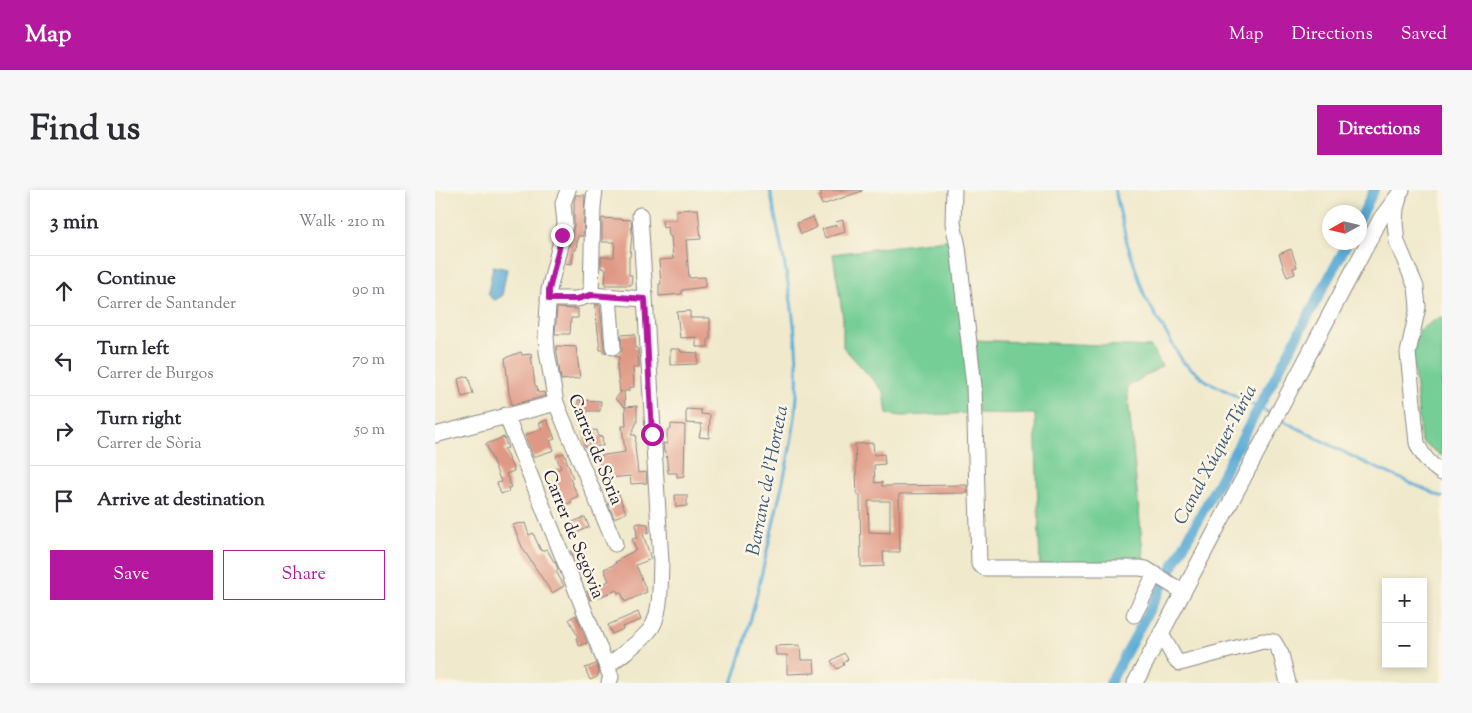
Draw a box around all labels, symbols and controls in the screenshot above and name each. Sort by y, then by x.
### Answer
text: Map [25,18,71,52]
text: Map [1229,22,1264,48]
text: Directions [1292,22,1373,48]
text: Saved [1401,22,1447,48]
text: Find us [30,105,140,156]
button: Directions [1317,105,1442,155]
north arrow [1322,205,1367,250]
text: 3 min [50,208,99,238]
text: Walk · 210 m [299,211,385,234]
route end [551,224,574,247]
text: Continue [97,266,176,293]
icon: ahead [50,277,78,305]
text: 90 m [352,279,385,302]
text: Carrer de Santander [97,293,236,316]
text: Turn left [97,336,169,363]
icon: left [50,347,78,375]
text: 70 m [352,349,385,372]
text: Carrer de Burgos [97,363,214,386]
water label: Canal Xúquer-Túria [1168,380,1265,530]
street label: Carrer de Sòria [560,390,628,509]
water label: Barranc de l'Horteta [741,403,796,558]
text: Turn right [97,406,181,433]
icon: right [50,417,78,445]
text: 50 m [354,419,385,442]
route start [641,423,664,446]
text: Carrer de Sòria [97,433,202,456]
street label: Carrer de Segòvia [534,466,610,603]
icon: arrive [50,487,78,515]
text: Arrive at destination [97,487,265,514]
button: Save [50,550,213,600]
button: Share [223,550,385,600]
map controls [1382,578,1427,668]
button: + [1382,578,1427,623]
button: − [1382,623,1427,668]

